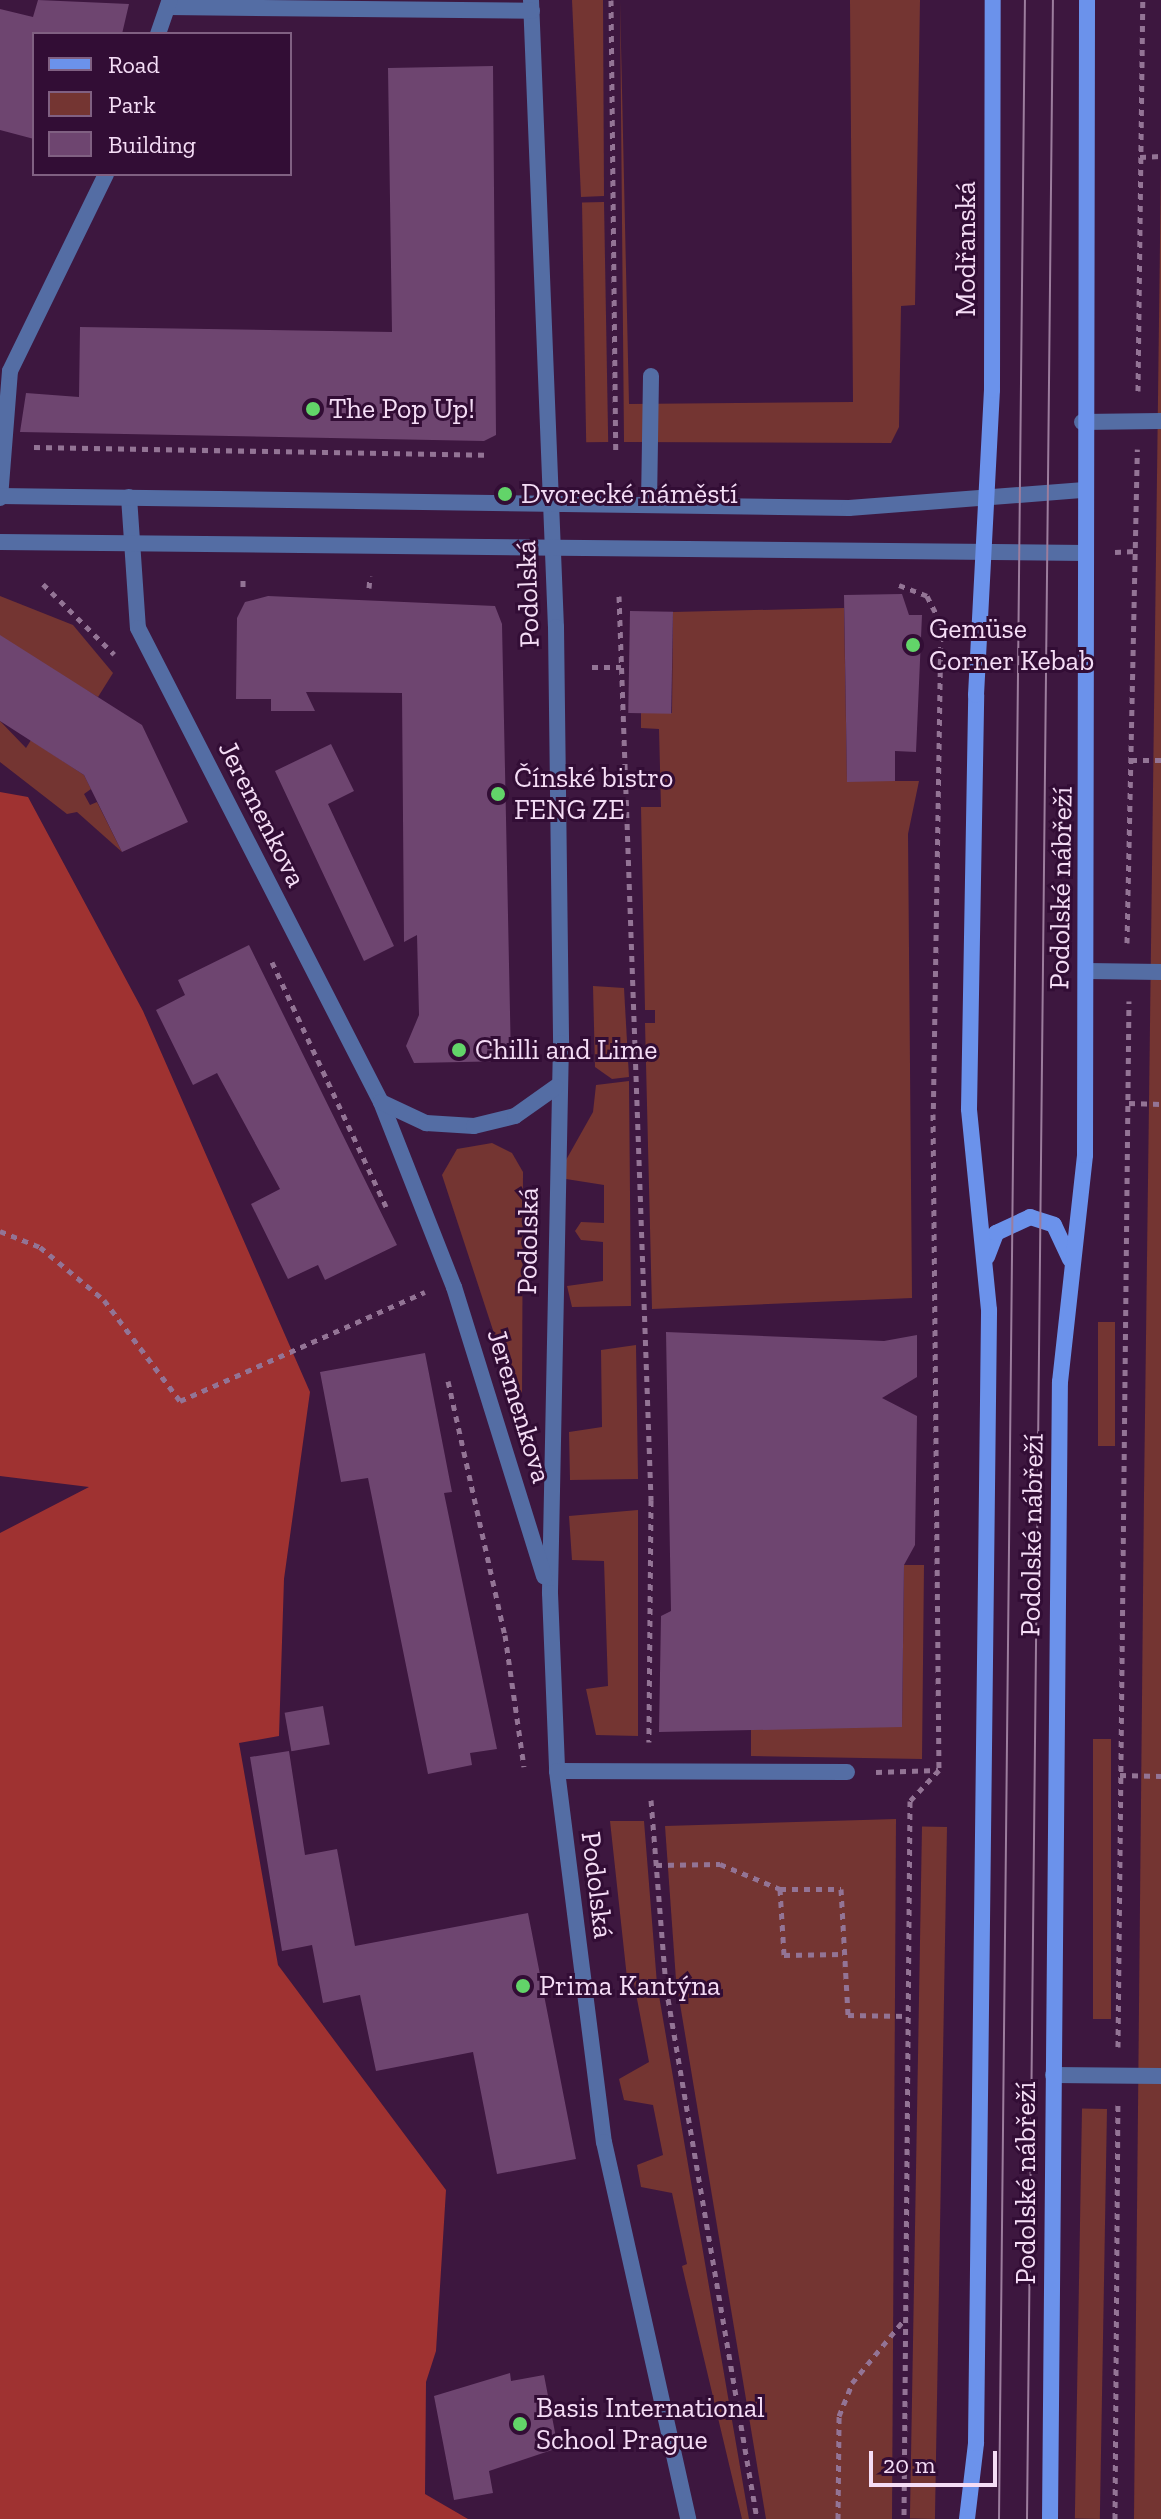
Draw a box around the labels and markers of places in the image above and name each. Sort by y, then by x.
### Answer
place label: The Pop Up! [329,392,475,426]
marker: The Pop Up! [304,400,322,418]
place label: Dvorecké náměstí [521,477,738,511]
marker: Dvorecké náměstí [496,485,514,503]
place label: Gemüse Corner Kebab [929,612,1095,678]
marker: Gemüse Corner Kebab [904,636,922,654]
place label: Čínské bistro FENG ZE [514,761,673,827]
marker: Čínské bistro FENG ZE [489,785,507,803]
place label: Chilli and Lime [475,1033,657,1067]
marker: Chilli and Lime [450,1041,468,1059]
place label: Prima Kantýna [539,1969,721,2003]
marker: Prima Kantýna [514,1977,532,1995]
place label: Basis International School Prague [536,2391,765,2457]
marker: Basis International School Prague [511,2415,529,2433]

